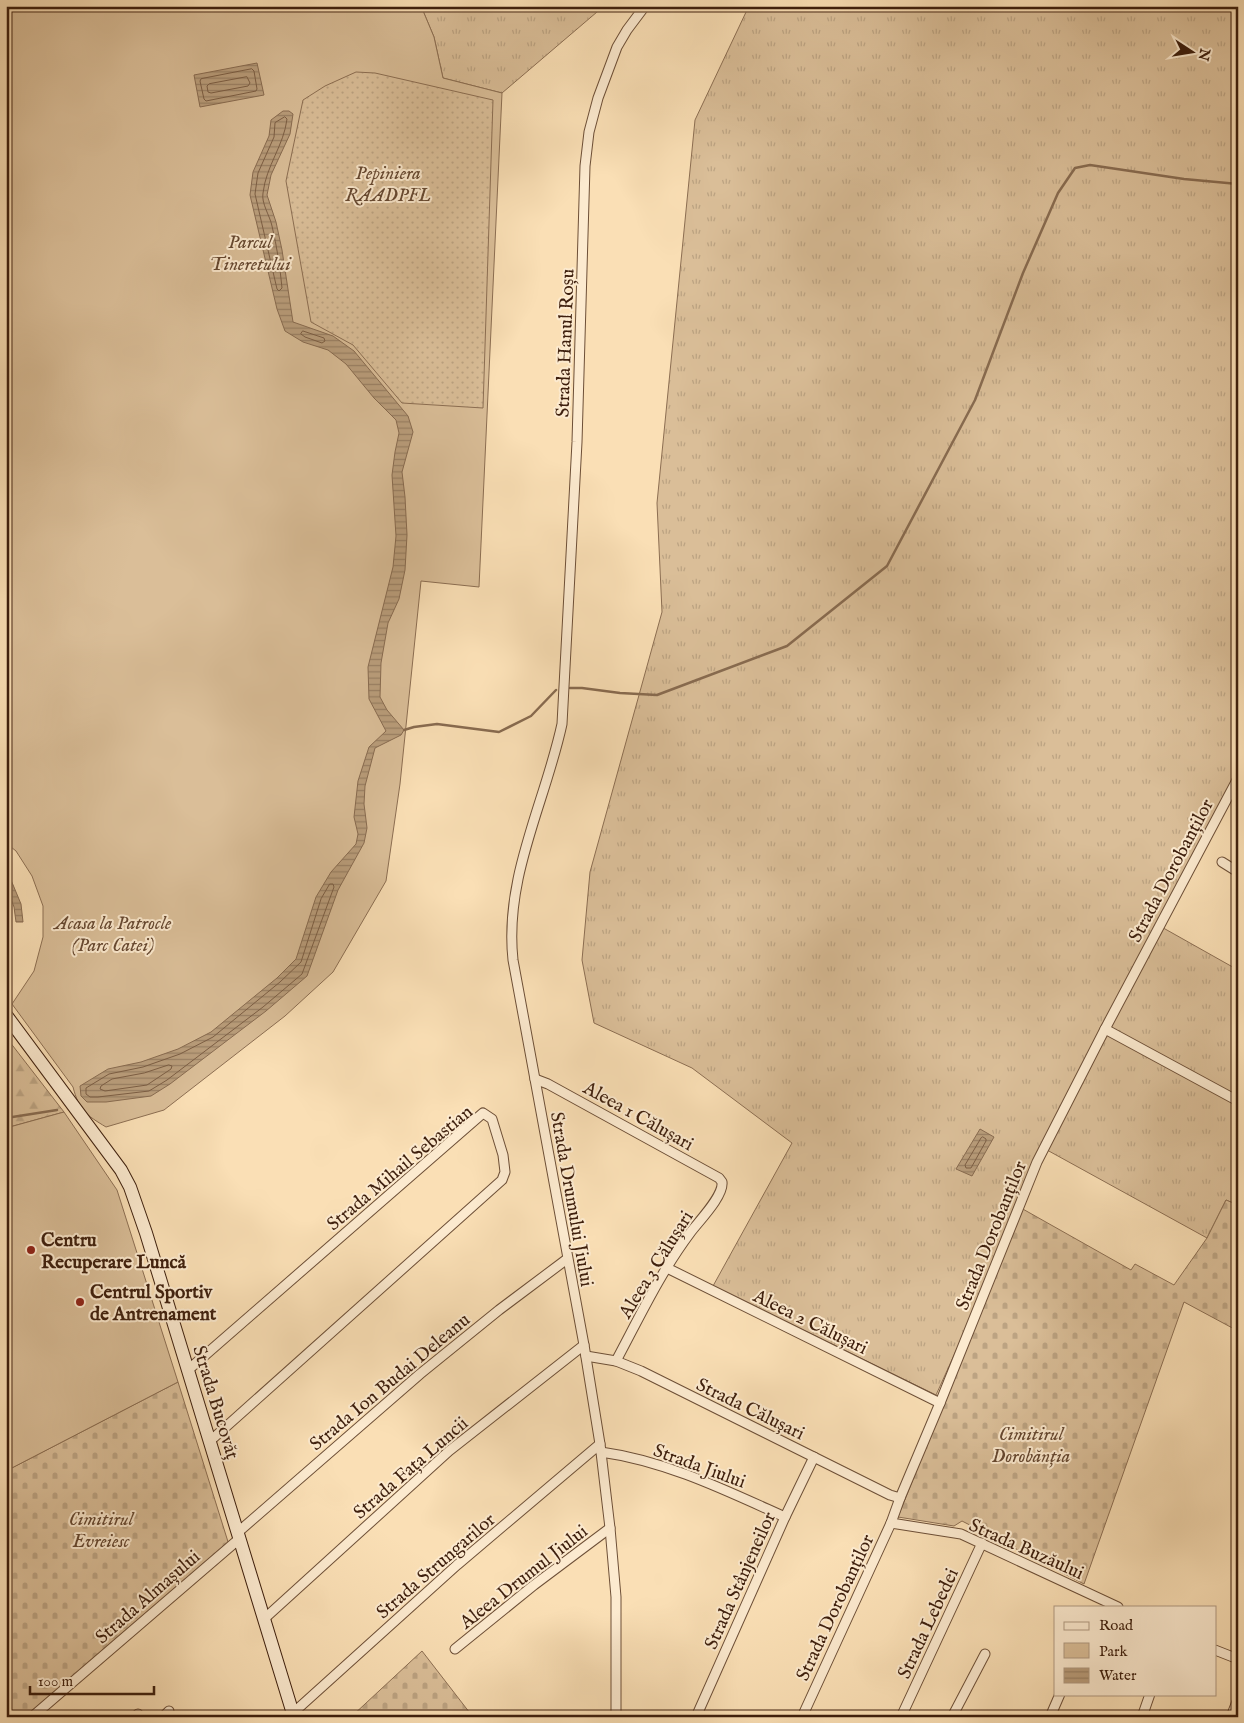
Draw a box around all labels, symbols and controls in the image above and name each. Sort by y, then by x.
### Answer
north arrow [1166,28,1216,78]
text: N [1194,46,1214,62]
park label: Pepiniera RAADPFL [345,162,431,208]
park label: Parcul Tineretului [209,231,292,277]
street label: Strada Hanul Roșu [551,268,581,418]
street label: Strada Dorobanților [1124,795,1220,947]
park label: Acasa la Patrocle (Parc Catei) [53,912,172,958]
street label: Aleea 1 Călușari [578,1076,698,1157]
street label: Strada Mihail Sebastian [322,1100,478,1237]
street label: Strada Drumului Jiului [544,1110,598,1289]
street label: Strada Dorobanților [951,1158,1033,1314]
street label: Aleea 3 Călușari [613,1207,699,1324]
place label: Centru Recuperare Luncă [41,1229,187,1275]
marker: Centru Recuperare Luncă [25,1244,37,1256]
place label: Centrul Sportiv de Antrenament [90,1281,217,1327]
street label: Aleea 2 Călușari [748,1284,871,1361]
marker: Centrul Sportiv de Antrenament [74,1296,86,1308]
street label: Strada Ion Budai Deleanu [305,1308,476,1457]
street label: Strada Bucovăț [186,1343,244,1463]
street label: Strada Călușari [692,1373,808,1446]
street label: Strada Fața Luncii [349,1412,474,1525]
park label: Cimitirul Dorobănția [992,1423,1070,1469]
street label: Strada Jiului [650,1439,749,1495]
park label: Cimitirul Evreiesc [69,1508,135,1554]
street label: Strada Strungarilor [372,1508,501,1625]
street label: Strada Stânjeneilor [700,1508,782,1653]
street label: Strada Buzăului [965,1514,1087,1586]
street label: Aleea Drumul Jiului [455,1520,593,1636]
street label: Strada Dorobanților [791,1531,880,1685]
street label: Strada Almașului [91,1545,206,1650]
street label: Strada Lebedei [893,1565,965,1683]
legend [1054,1606,1216,1696]
text: Road [1099,1616,1134,1635]
text: Park [1099,1642,1129,1661]
scale bar [30,1663,154,1695]
text: Water [1099,1666,1137,1685]
text: 100 m [38,1672,74,1691]

